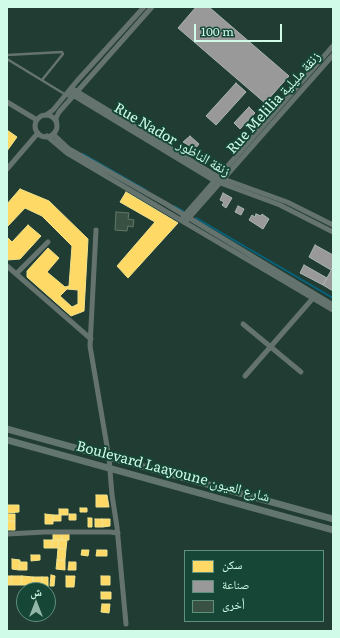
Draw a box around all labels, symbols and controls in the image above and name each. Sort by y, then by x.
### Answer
scale bar [196,16,284,42]
text: 100 m [201,22,234,40]
street label: Rue Melilia زنقة مليلية [224,48,324,158]
street label: Rue Nador زنقة الناظور [111,100,233,180]
street label: Boulevard Laayoune شارع العيون [74,438,272,506]
legend [184,550,324,622]
text: سكن [222,555,242,573]
text: صناعة [222,575,249,593]
north arrow [16,582,56,622]
text: ش [30,583,42,599]
text: أخرى [222,595,245,613]

